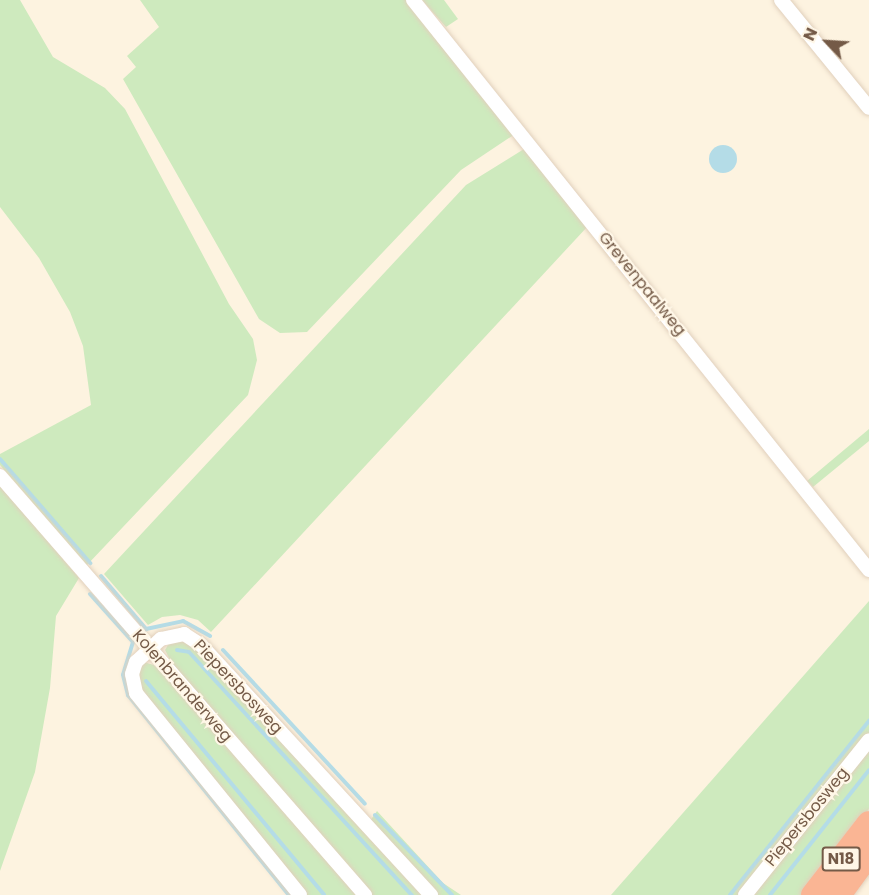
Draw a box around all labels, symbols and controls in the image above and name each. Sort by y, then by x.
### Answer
north arrow [797,12,857,72]
text: N [797,24,823,45]
street label: Grevenpaalweg [594,228,690,340]
street label: Kolenbranderweg [128,626,236,746]
street label: Piepersbosweg [190,636,286,738]
street label: Piepersbosweg [761,764,853,870]
road number: N18 [822,847,860,871]

